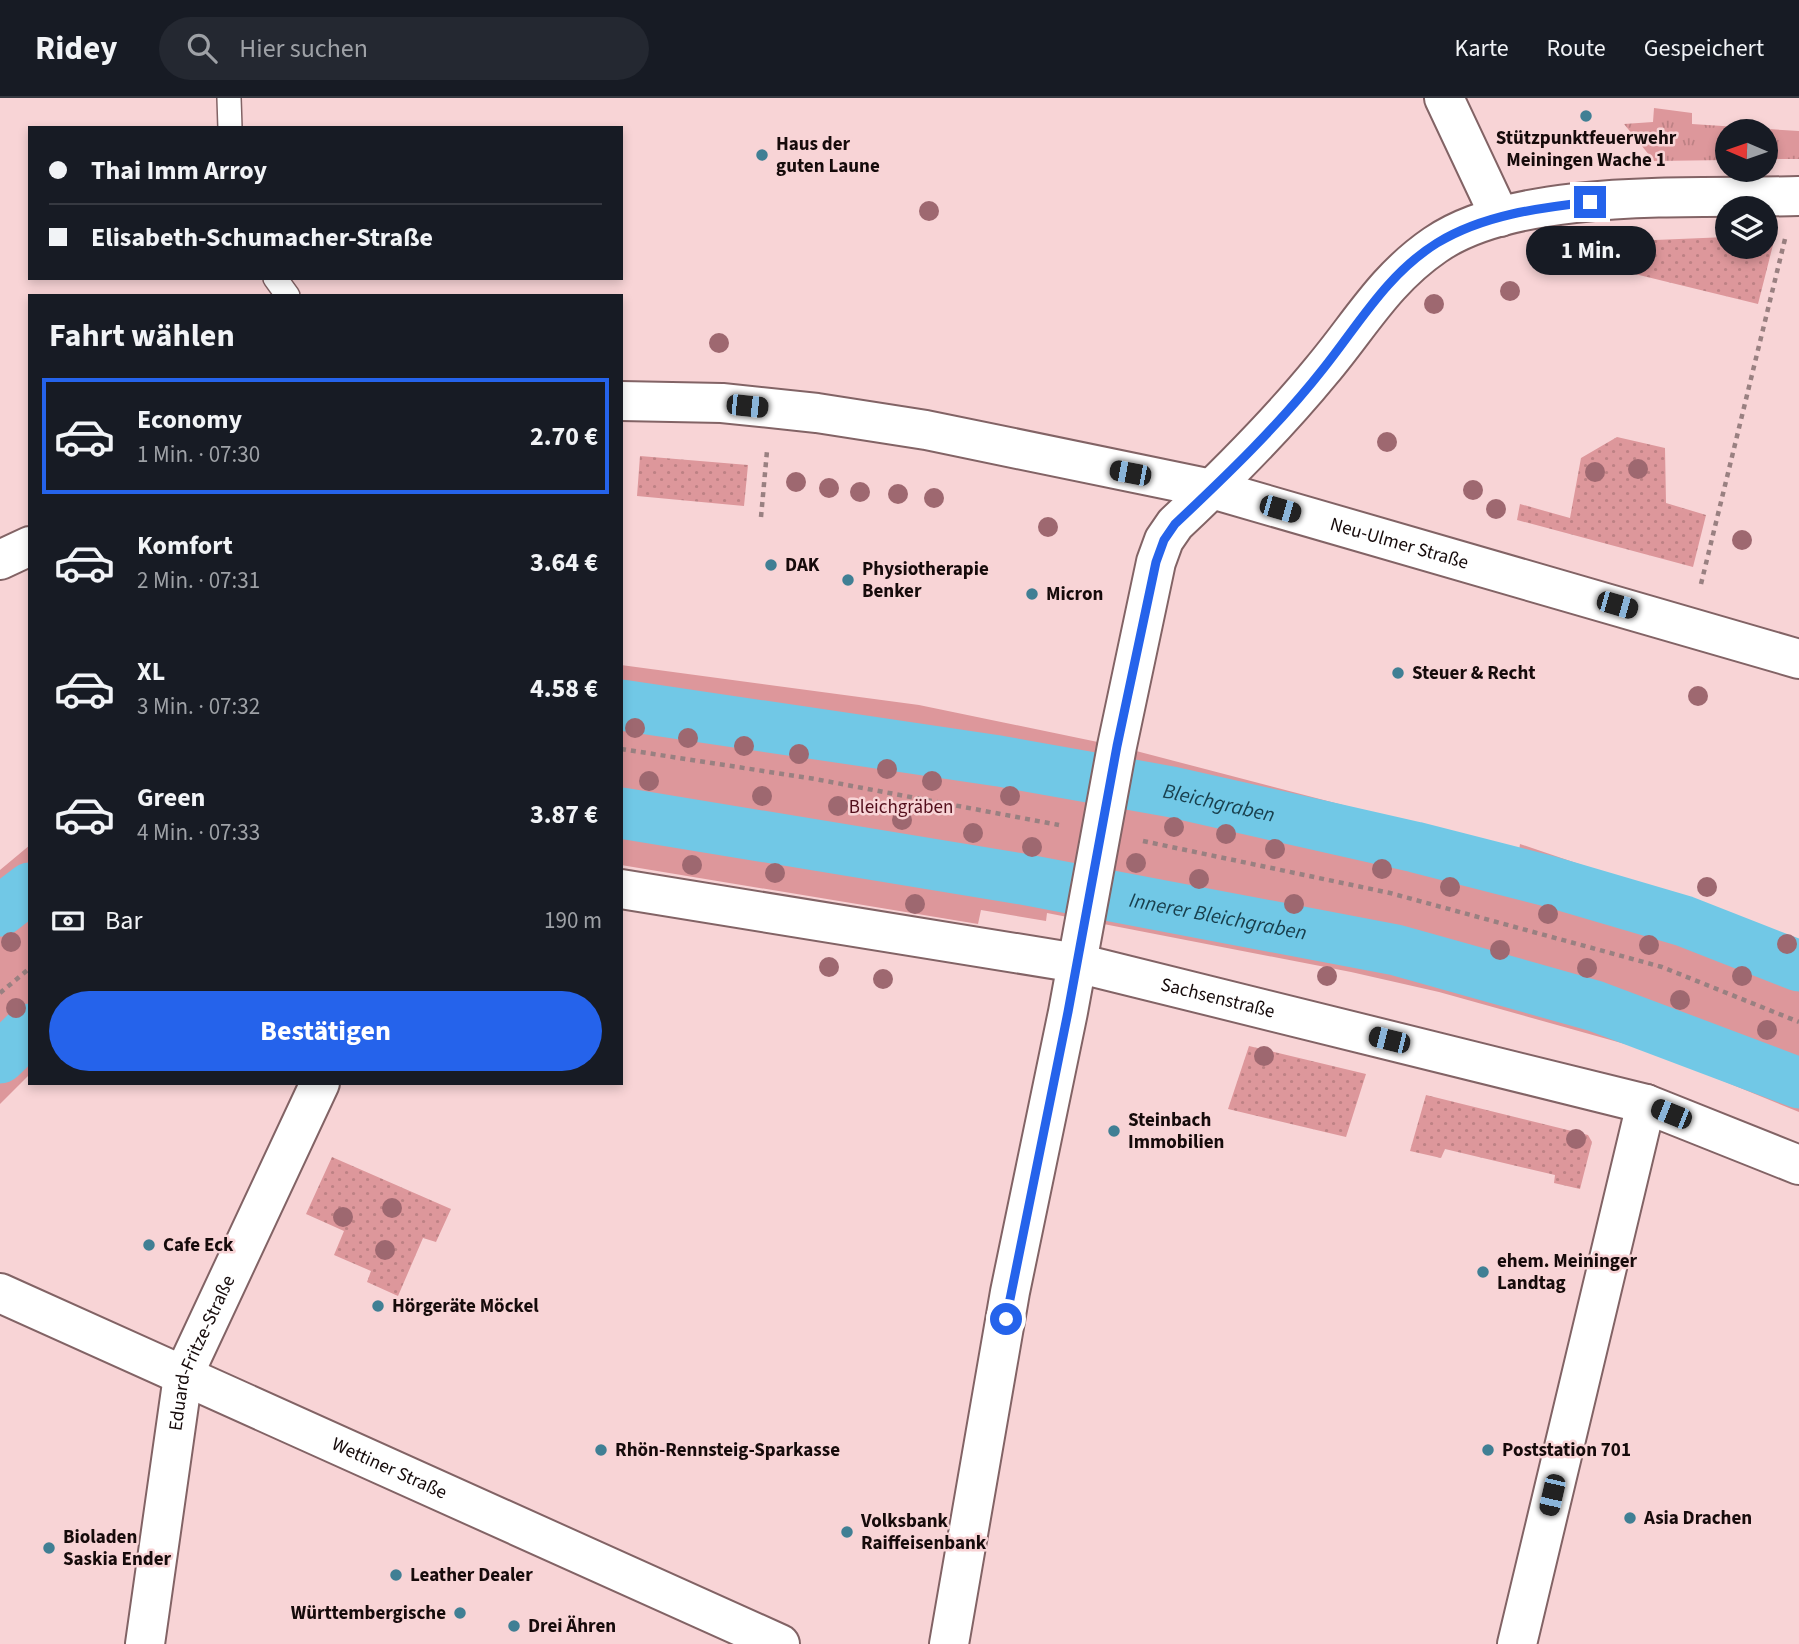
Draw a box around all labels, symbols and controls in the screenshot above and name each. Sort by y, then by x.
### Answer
search box [159,17,649,80]
text: Ridey [35,25,117,72]
icon: search [183,29,221,67]
text: Hier suchen [239,30,368,67]
text: Karte [1455,31,1509,66]
text: Route [1547,31,1606,66]
text: Gespeichert [1644,31,1764,66]
marker: Stützpunktfeuerwehr Meiningen Wache 1 [1578,108,1594,124]
north arrow [1715,119,1778,182]
map controls [1715,119,1778,259]
place label: Stützpunktfeuerwehr Meiningen Wache 1 [1496,125,1677,174]
place label: Haus der guten Laune [776,131,880,180]
marker: Haus der guten Laune [754,147,770,163]
text: Thai Imm Arroy [91,152,267,189]
route end [1574,186,1606,218]
button: layers [1715,196,1778,259]
text: Elisabeth-Schumacher-Straße [91,219,433,256]
callout: 1 Min. [1525,226,1655,276]
text: 1 Min. [1561,234,1621,267]
text: Fahrt wählen [49,313,235,359]
car [726,393,769,419]
text: Economy [137,401,242,438]
icon: car [53,405,116,468]
text: 2.70 € [530,418,598,455]
text: 1 Min. · 07:30 [137,438,260,471]
car [1108,459,1153,487]
car [1257,493,1304,525]
street label: Neu-Ulmer Straße [1327,510,1472,576]
text: Komfort [137,527,233,564]
icon: car [53,531,116,594]
text: 3.64 € [530,544,598,581]
place label: DAK [785,552,820,579]
place label: Physiotherapie Benker [862,556,989,605]
marker: DAK [763,557,779,573]
text: 2 Min. · 07:31 [137,564,260,597]
marker: Physiotherapie Benker [840,572,856,588]
place label: Micron [1046,581,1103,608]
marker: Micron [1024,586,1040,602]
car [1594,589,1641,621]
text: XL [137,653,165,690]
icon: car [53,657,116,720]
place label: Steuer & Recht [1412,660,1536,687]
marker: Steuer & Recht [1390,665,1406,681]
text: 4.58 € [530,670,598,707]
text: 3 Min. · 07:32 [137,690,260,723]
water label: Bleichgraben [1161,776,1278,830]
text: Green [137,779,205,816]
icon: car [53,783,116,846]
park label: Bleichgräben [849,794,953,821]
text: 3.87 € [530,796,598,833]
text: 4 Min. · 07:33 [137,816,260,849]
water label: Innerer Bleichgraben [1127,885,1309,948]
icon: cash [49,902,87,940]
text: Bar [105,902,142,939]
text: 190 m [544,904,602,937]
street label: Sachsenstraße [1158,971,1278,1025]
button: Bestätigen [49,991,602,1071]
car [1367,1025,1412,1055]
car [1648,1096,1695,1132]
place label: Steinbach Immobilien [1128,1107,1224,1156]
marker: Steinbach Immobilien [1106,1123,1122,1139]
place label: Cafe Eck [163,1232,234,1259]
marker: Cafe Eck [141,1237,157,1253]
place label: ehem. Meininger Landtag [1497,1248,1638,1297]
marker: ehem. Meininger Landtag [1475,1264,1491,1280]
street label: Eduard-Fritze-Straße [162,1271,242,1433]
place label: Hörgeräte Möckel [392,1293,539,1320]
marker: Hörgeräte Möckel [370,1298,386,1314]
route start [990,1303,1022,1335]
street label: Wettiner Straße [327,1431,451,1506]
place label: Rhön-Rennsteig-Sparkasse [615,1437,840,1464]
place label: Poststation 701 [1502,1437,1631,1464]
marker: Rhön-Rennsteig-Sparkasse [593,1442,609,1458]
marker: Poststation 701 [1480,1442,1496,1458]
car [1538,1472,1567,1518]
place label: Asia Drachen [1643,1505,1752,1532]
place label: Volksbank Raiffeisenbank [860,1508,987,1557]
marker: Asia Drachen [1622,1510,1638,1526]
place label: Bioladen Saskia Ender [63,1524,171,1573]
marker: Volksbank Raiffeisenbank [839,1524,855,1540]
marker: Bioladen Saskia Ender [41,1540,57,1556]
place label: Leather Dealer [410,1562,533,1589]
marker: Leather Dealer [388,1567,404,1583]
place label: Württembergische [291,1600,446,1627]
marker: Württembergische [452,1605,468,1621]
place label: Drei Ähren [528,1613,616,1640]
marker: Drei Ähren [506,1618,522,1634]

